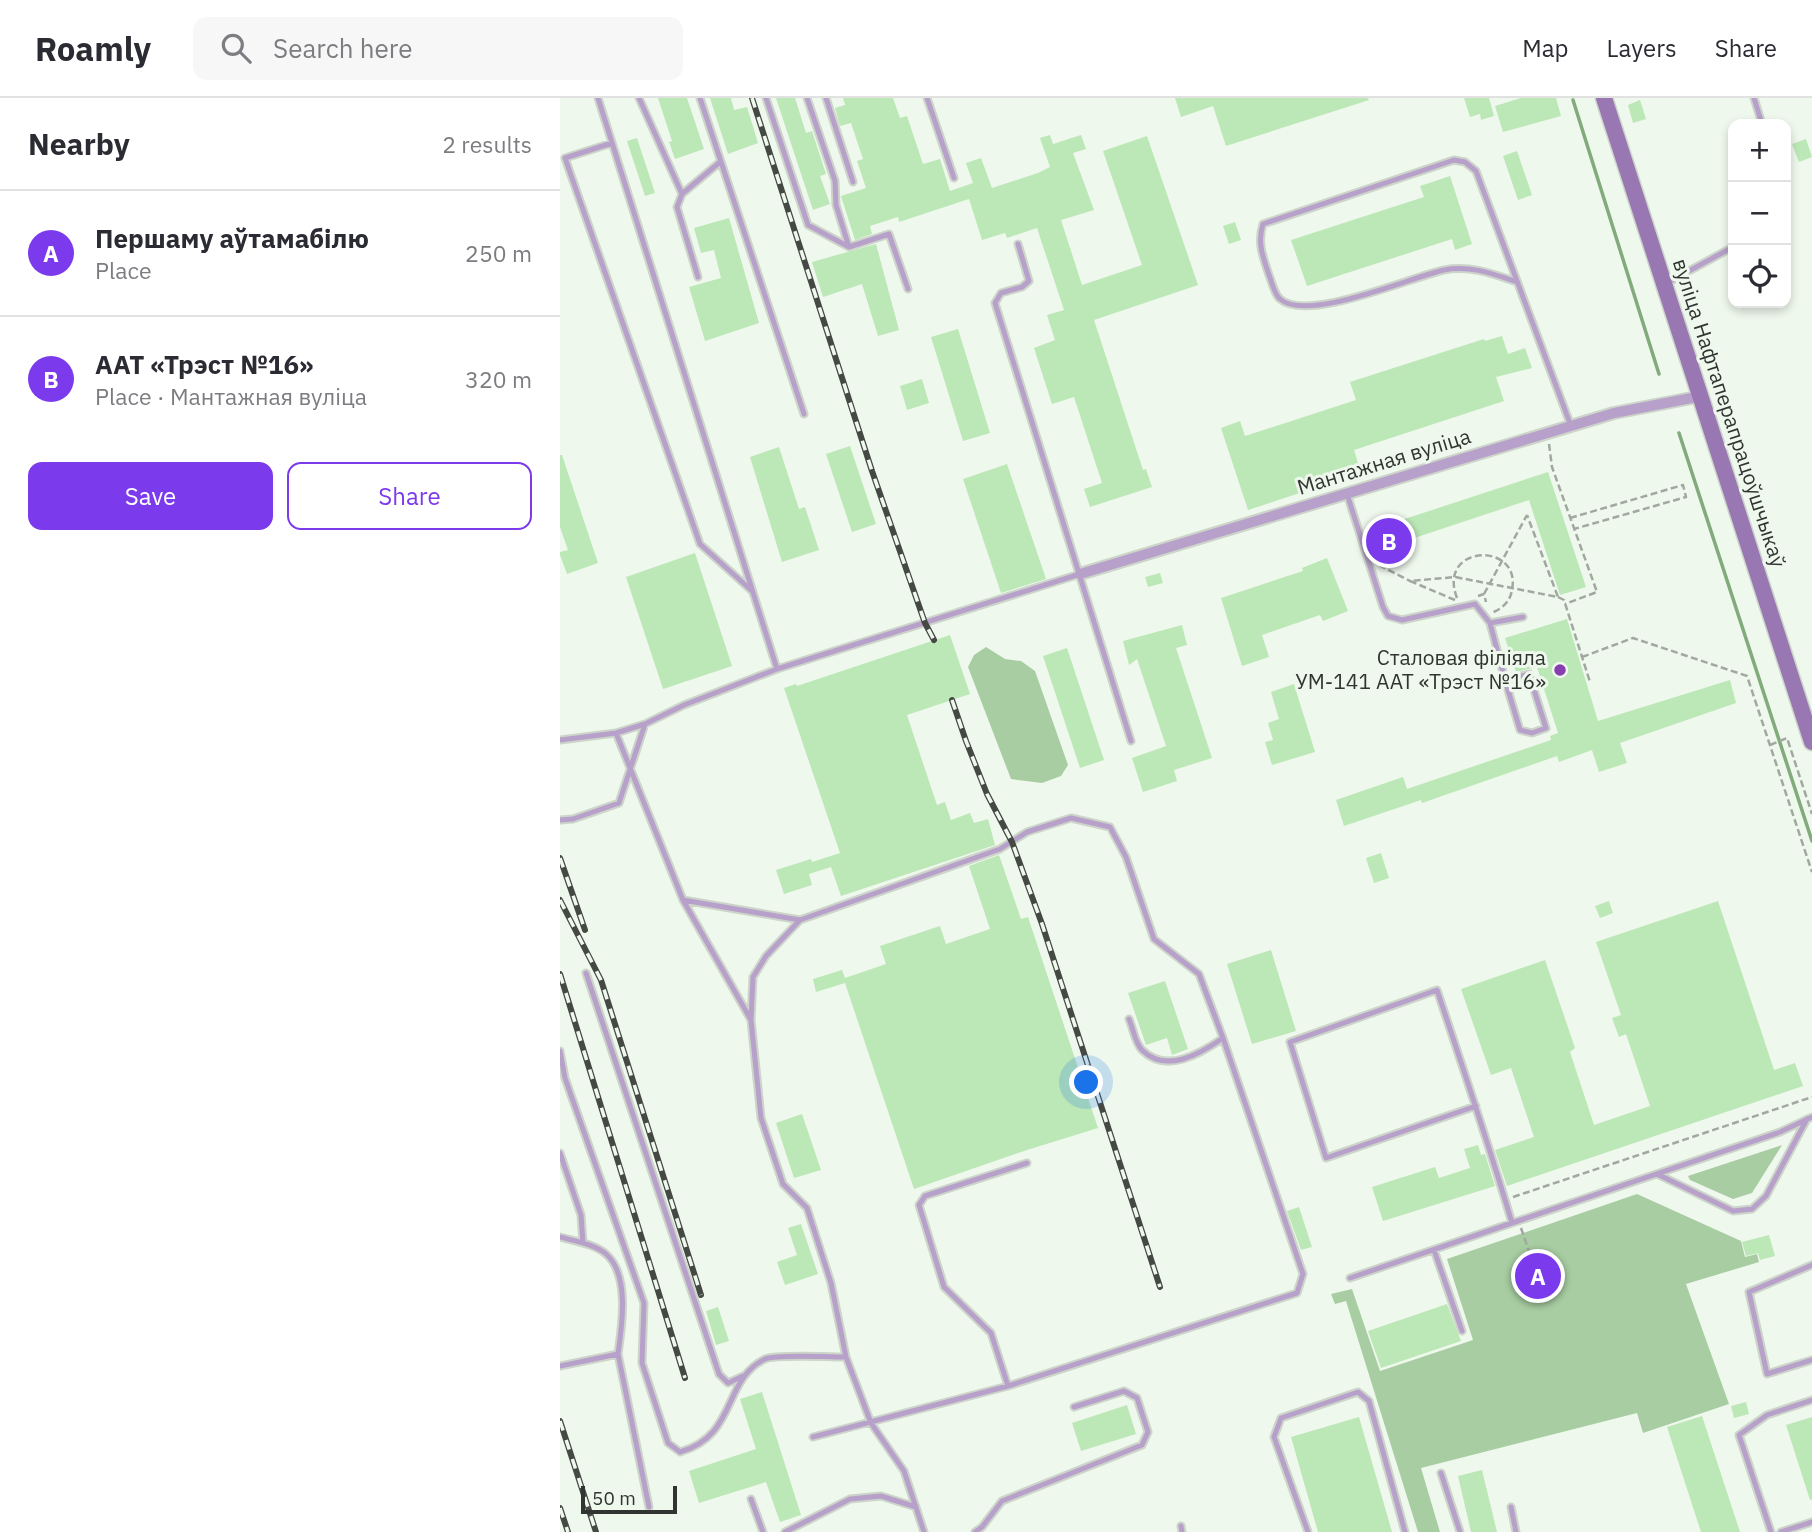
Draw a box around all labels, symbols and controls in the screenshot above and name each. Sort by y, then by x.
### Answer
search box [193,17,683,80]
text: Roamly [35,27,151,70]
icon: search [217,29,255,67]
text: Search here [273,31,412,65]
text: Map [1522,32,1569,64]
text: Layers [1607,32,1677,64]
text: Share [1715,32,1777,64]
map controls [1728,119,1791,308]
button: + [1728,119,1791,182]
text: Nearby [28,124,130,163]
text: 2 results [442,129,532,159]
button: − [1728,182,1791,245]
text: Першаму аўтамабілю [95,221,369,255]
text: A [43,238,59,268]
text: 250 m [465,238,532,268]
button: locate [1728,245,1791,308]
text: Place [95,255,152,285]
street label: вуліца Нафтаперапрацоўшчыкаў [1667,255,1793,571]
text: ААТ «Трэст №16» [95,347,314,381]
text: B [43,364,59,394]
text: 320 m [465,364,532,394]
text: Place · Мантажная вуліца [95,381,367,411]
street label: Мантажная вуліца [1294,421,1474,501]
button: Save [28,462,273,530]
button: Share [287,462,532,530]
pin: B [1366,515,1412,567]
place label: Сталовая філіяла УМ-141 ААТ «Трэст №16» [1295,643,1546,695]
marker: Сталовая філіяла УМ-141 ААТ «Трэст №16» [1552,662,1568,678]
your location [1069,1065,1103,1099]
pin: A [1515,1250,1561,1302]
scale bar [581,1483,677,1515]
text: 50 m [592,1486,636,1510]

